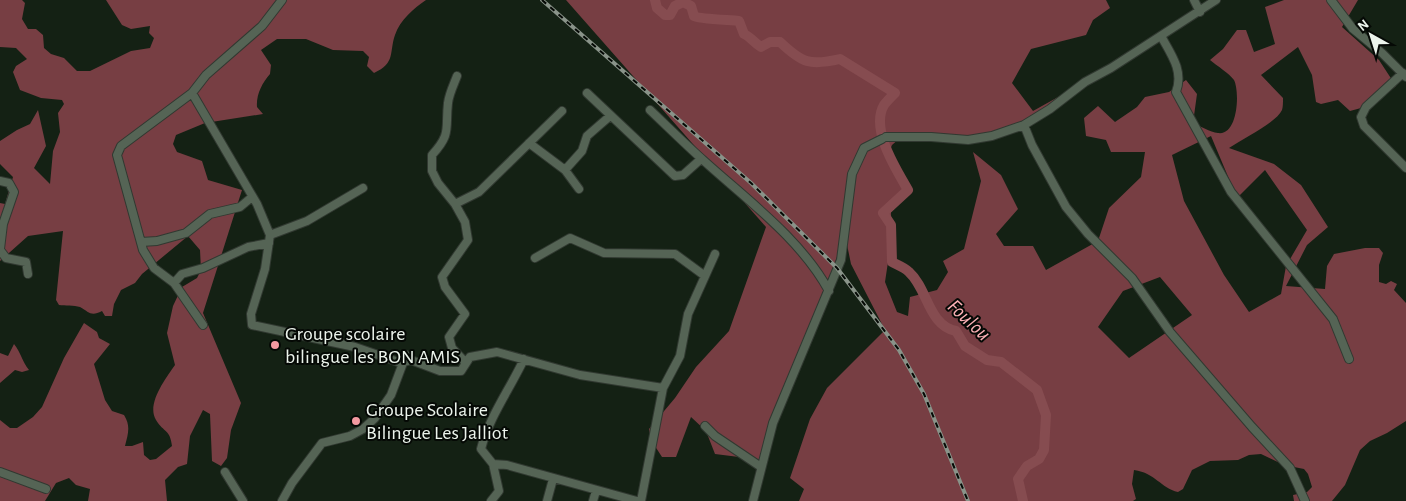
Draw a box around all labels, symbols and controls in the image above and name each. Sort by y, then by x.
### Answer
north arrow [1346,10,1396,60]
text: N [1355,17,1372,34]
water label: Foulou [943,295,995,345]
place label: Groupe scolaire bilingue les BON AMIS [285,324,460,367]
marker: Groupe scolaire bilingue les BON AMIS [269,339,281,351]
place label: Groupe Scolaire Bilingue Les Jalliot [366,400,509,443]
marker: Groupe Scolaire Bilingue Les Jalliot [350,415,362,427]

